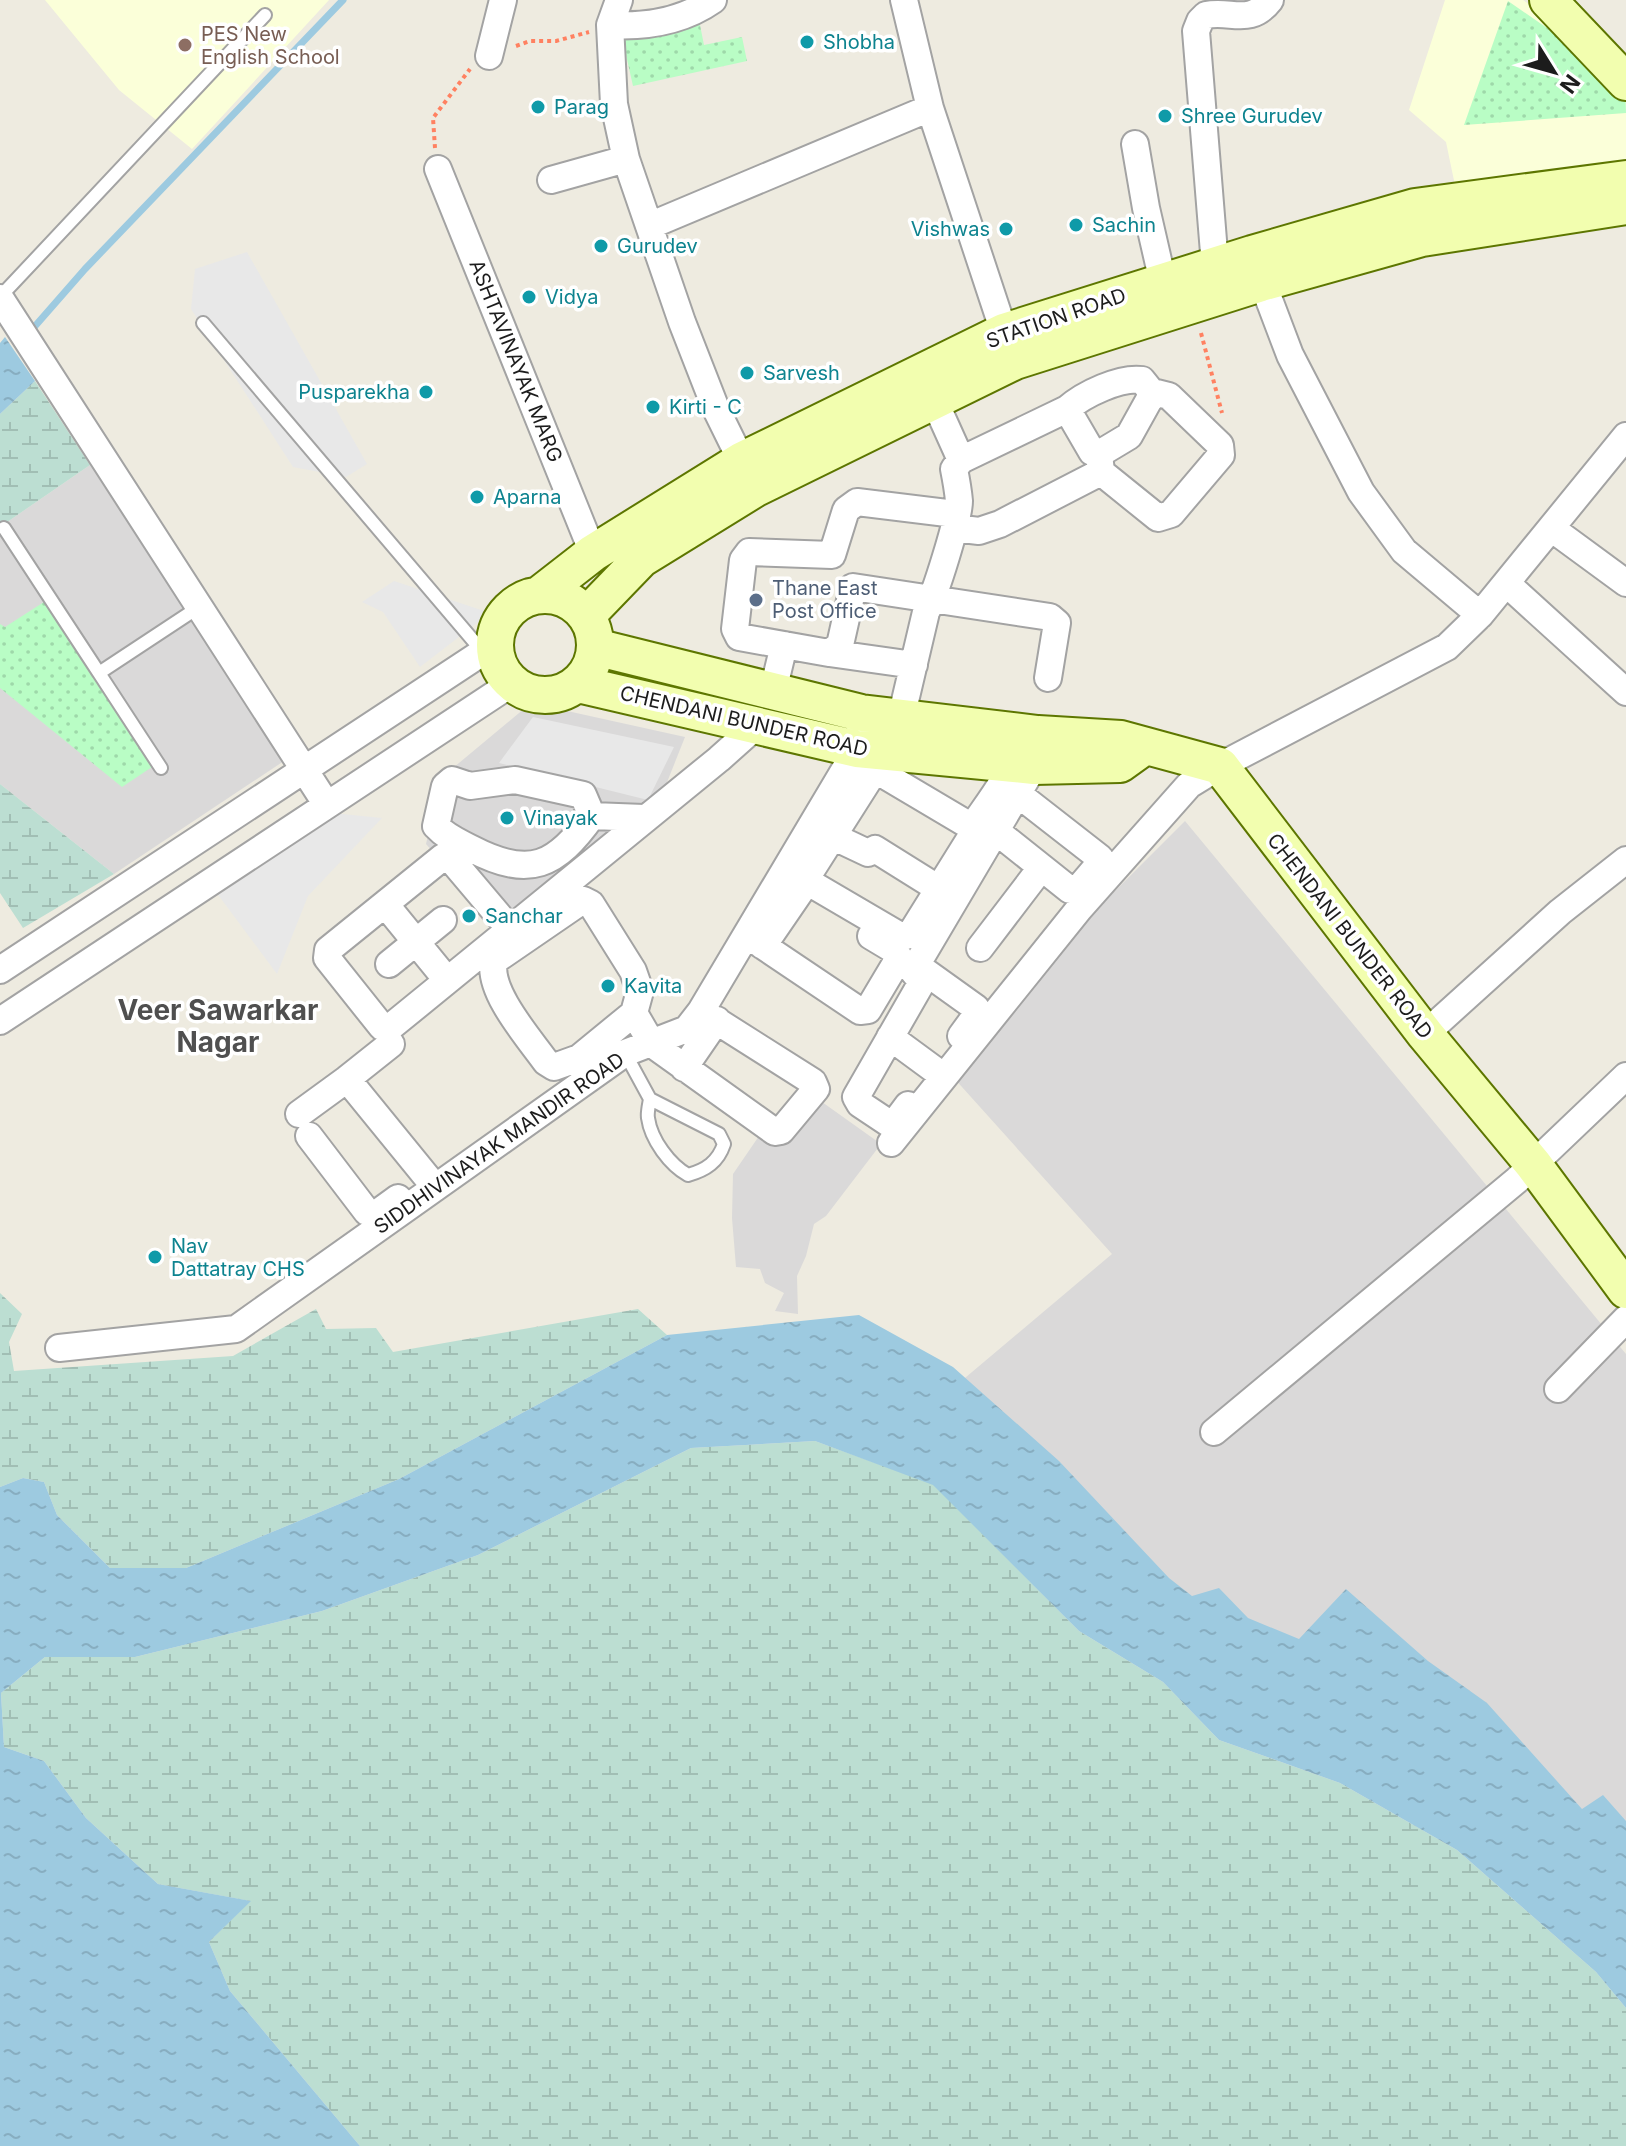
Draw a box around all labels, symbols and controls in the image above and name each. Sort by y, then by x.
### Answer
place label: PES New English School [201,22,340,69]
place label: Shobha [823,30,895,54]
north arrow [1514,32,1594,112]
marker: Shobha [798,33,816,51]
marker: PES New English School [176,36,194,54]
text: N [1555,70,1585,99]
place label: Parag [554,95,609,119]
marker: Parag [529,98,547,116]
place label: Shree Gurudev [1181,104,1323,128]
marker: Shree Gurudev [1156,107,1174,125]
place label: Sachin [1092,213,1156,237]
marker: Sachin [1067,216,1085,234]
place label: Vishwas [911,217,990,241]
marker: Vishwas [997,220,1015,238]
place label: Gurudev [617,234,698,258]
marker: Gurudev [592,237,610,255]
street label: ASHTAVINAYAK MARG [464,256,568,466]
street label: STATION ROAD [983,283,1129,353]
place label: Vidya [545,285,598,309]
marker: Vidya [520,288,538,306]
place label: Sarvesh [763,361,840,385]
marker: Sarvesh [738,364,756,382]
place label: Pusparekha [298,380,410,404]
marker: Pusparekha [417,383,435,401]
place label: Kirti - C [669,395,742,419]
marker: Kirti - C [644,398,662,416]
place label: Aparna [493,485,561,509]
marker: Aparna [468,488,486,506]
place label: Thane East Post Office [772,576,878,623]
marker: Thane East Post Office [747,591,765,609]
street label: CHENDANI BUNDER ROAD [618,681,870,761]
place label: Vinayak [523,806,598,830]
marker: Vinayak [498,809,516,827]
street label: CHENDANI BUNDER ROAD [1262,829,1438,1043]
place label: Sanchar [485,904,563,928]
marker: Sanchar [460,907,478,925]
place label: Kavita [624,974,682,998]
marker: Kavita [599,977,617,995]
district label: Veer Sawarkar Nagar [118,993,318,1059]
street label: SIDDHIVINAYAK MANDIR ROAD [369,1047,629,1239]
place label: Nav Dattatray CHS [171,1234,305,1281]
marker: Nav Dattatray CHS [146,1248,164,1266]

